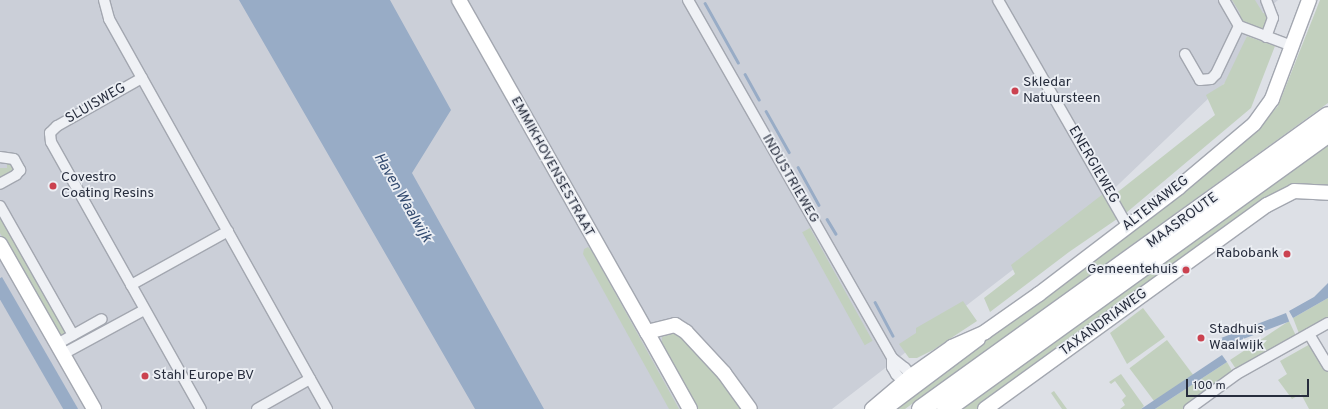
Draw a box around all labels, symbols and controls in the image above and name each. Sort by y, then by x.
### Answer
place label: Skledar Natuursteen [1023,75,1101,108]
street label: SLUISWEG [63,80,129,128]
marker: Skledar Natuursteen [1010,86,1020,96]
street label: EMMIKHOVENSESTRAAT [506,94,598,240]
street label: ENERGIEWEG [1064,123,1122,207]
street label: INDUSTRIEWEG [758,132,822,226]
water label: Haven Waalwijk [369,150,435,246]
place label: Covestro Coating Resins [61,170,154,202]
street label: ALTENAWEG [1119,173,1193,235]
marker: Covestro Coating Resins [48,181,58,191]
street label: MAASROUTE [1144,190,1222,252]
place label: Rabobank [1216,246,1279,262]
marker: Rabobank [1282,249,1292,259]
place label: Gemeentehuis [1087,262,1178,278]
marker: Gemeentehuis [1181,265,1191,275]
street label: TAXANDRIAWEG [1057,286,1151,360]
place label: Stadhuis Waalwijk [1209,322,1264,354]
marker: Stadhuis Waalwijk [1196,333,1206,343]
place label: Stahl Europe BV [153,368,254,384]
marker: Stahl Europe BV [140,371,150,381]
scale bar [1188,371,1311,397]
text: 100 m [1193,378,1226,394]

